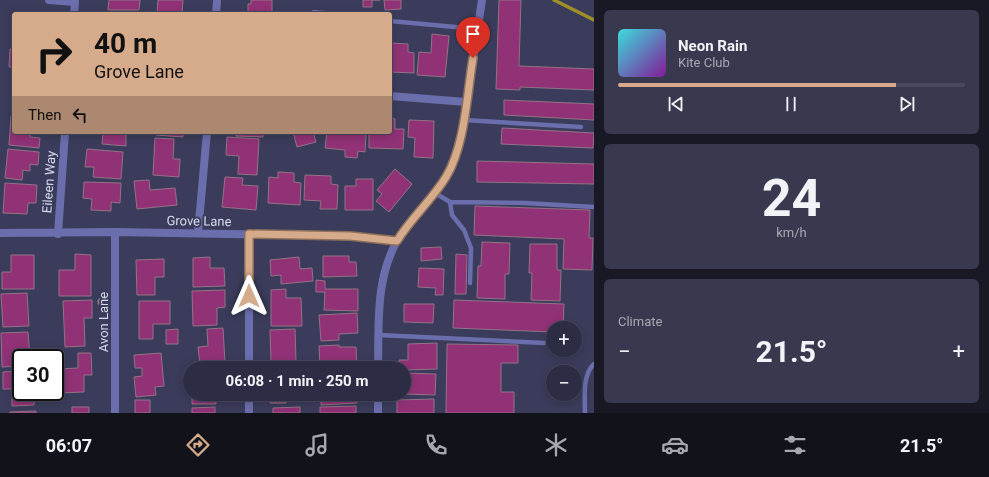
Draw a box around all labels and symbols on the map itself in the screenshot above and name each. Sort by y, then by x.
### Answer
pin [456,17,490,58]
street label: Eileen Way [39,150,59,214]
street label: Grove Lane [166,213,232,229]
position arrow [228,275,270,317]
street label: Avon Lane [96,292,111,352]
speed limit sign: 30 [12,349,64,401]

